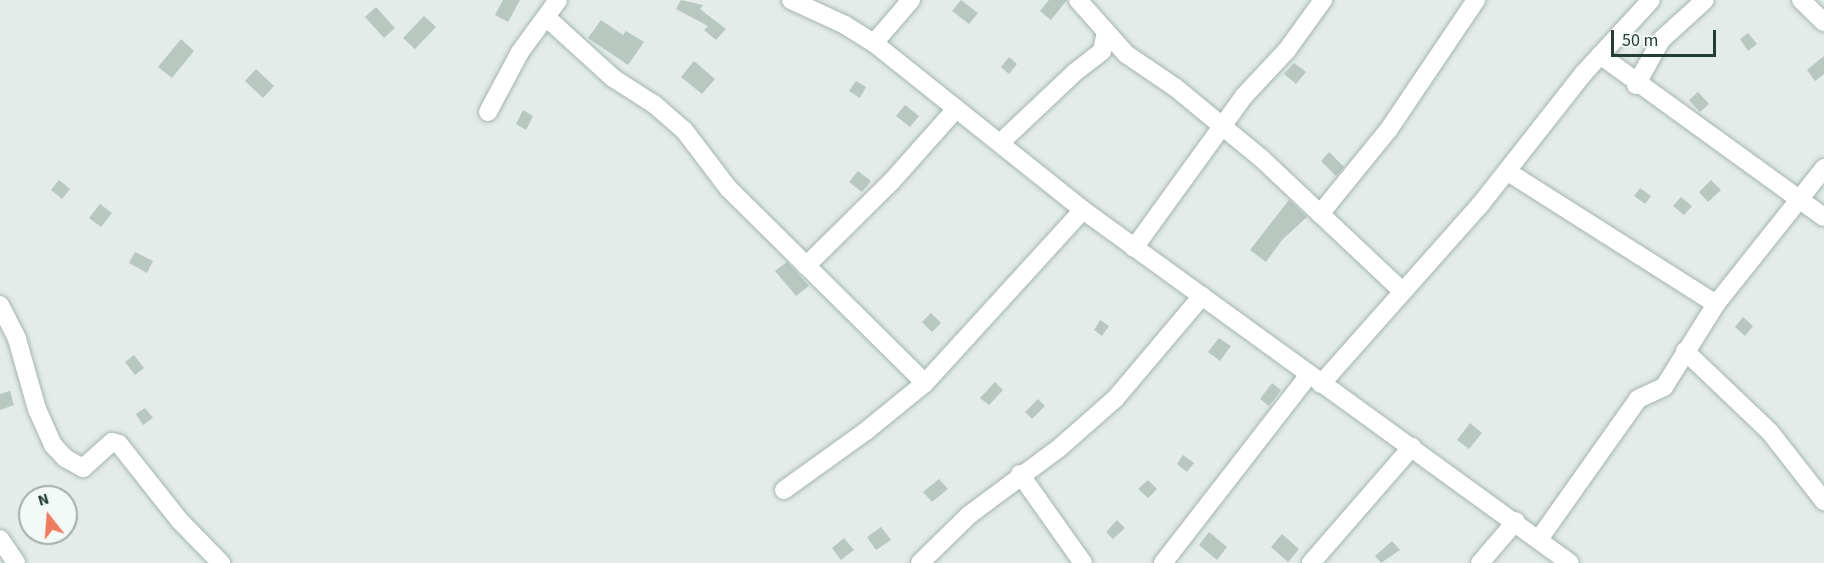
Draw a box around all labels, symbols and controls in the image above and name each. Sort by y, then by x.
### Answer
scale bar [1614,18,1719,56]
text: 50 m [1622,28,1658,53]
north arrow [18,485,78,545]
text: N [35,488,52,512]

